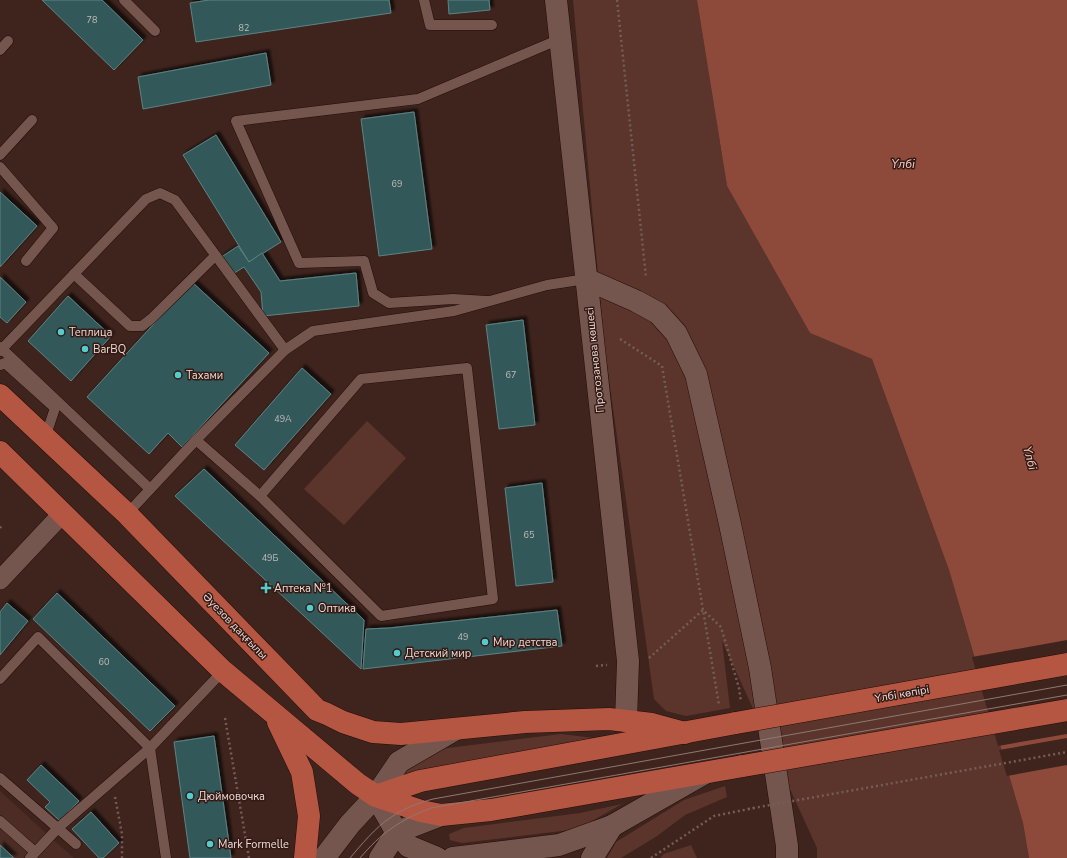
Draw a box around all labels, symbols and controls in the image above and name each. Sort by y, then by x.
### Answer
house number: 78 [87,14,97,26]
house number: 82 [239,22,249,34]
water label: Үлбі [891,156,915,172]
house number: 69 [392,178,402,190]
street label: Протозанова көшесі [582,307,608,413]
place label: Теплица [69,325,112,340]
marker: Теплица [56,327,66,337]
place label: BarBQ [93,342,126,357]
marker: BarBQ [80,344,90,354]
place label: Тахами [186,368,223,383]
house number: 67 [506,369,516,381]
marker: Тахами [173,370,183,380]
house number: 49А [274,413,292,425]
water label: Үлбі [1019,444,1041,472]
house number: 65 [524,529,534,541]
house number: 49Б [262,552,278,564]
place label: Аптека №1 [274,581,332,596]
marker: Аптека №1 [261,583,271,593]
street label: Әуезов даңғылы [199,589,271,663]
place label: Оптика [318,601,356,616]
marker: Оптика [305,603,315,613]
house number: 49 [458,631,468,643]
place label: Мир детства [493,635,558,650]
marker: Мир детства [480,637,490,647]
place label: Детский мир [405,646,471,661]
marker: Детский мир [392,648,402,658]
house number: 60 [99,656,109,668]
street label: Үлбі көпірі [873,682,930,706]
place label: Дюймовочка [198,789,265,804]
marker: Дюймовочка [185,791,195,801]
place label: Mark Formelle [218,837,289,852]
marker: Mark Formelle [205,839,215,849]

